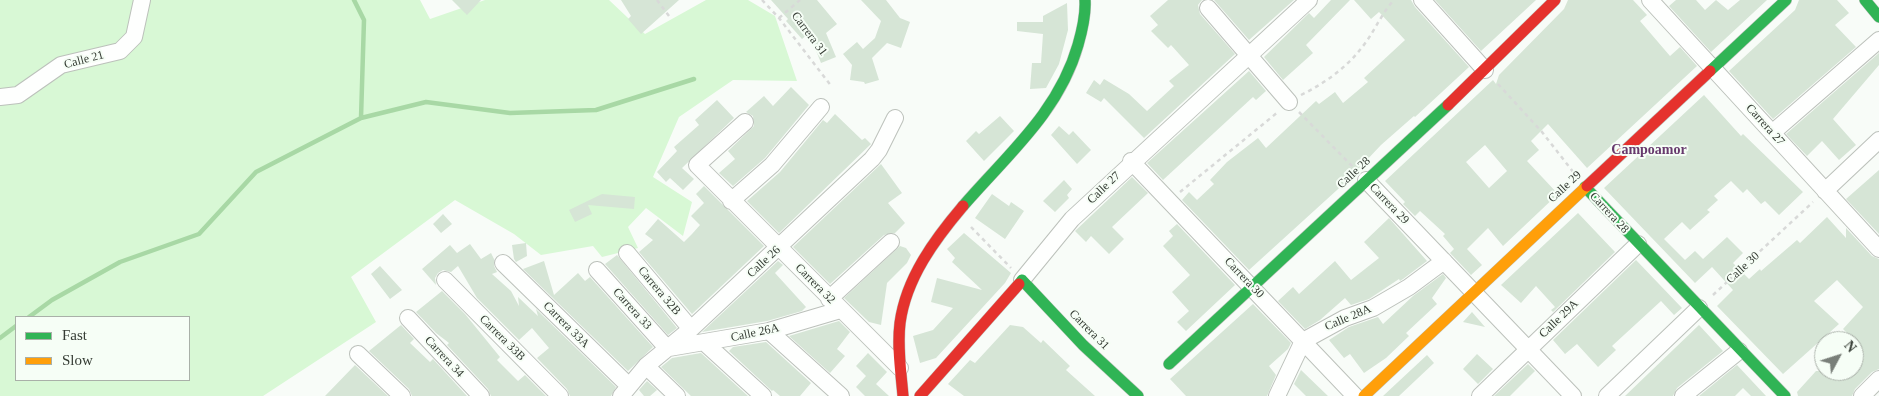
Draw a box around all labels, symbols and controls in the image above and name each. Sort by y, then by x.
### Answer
street label: Carrera 31 [788,9,830,59]
street label: Calle 21 [63,48,105,72]
street label: Carrera 27 [1743,101,1787,149]
district label: Campoamor [1611,142,1687,158]
street label: Calle 28 [1334,154,1374,192]
street label: Calle 29 [1545,168,1585,206]
street label: Calle 27 [1084,169,1124,207]
street label: Carrera 29 [1366,181,1412,227]
street label: Carrera 28 [1586,189,1632,237]
street label: Calle 26 [744,243,784,281]
street label: Calle 30 [1723,249,1763,287]
street label: Carrera 30 [1221,255,1267,301]
street label: Carrera 32 [792,261,838,307]
street label: Carrera 32B [635,264,683,318]
street label: Carrera 33 [610,285,654,333]
street label: Calle 29A [1536,297,1582,341]
street label: Carrera 33A [540,299,592,351]
street label: Calle 28A [1323,302,1373,334]
street label: Carrera 31 [1066,307,1112,353]
street label: Carrera 33B [476,312,528,364]
legend [15,316,190,381]
street label: Calle 26A [730,321,780,345]
text: Fast [62,327,87,343]
north arrow [1814,331,1864,381]
street label: Carrera 34 [421,333,467,381]
text: N [1841,338,1859,355]
text: Slow [62,352,93,368]

